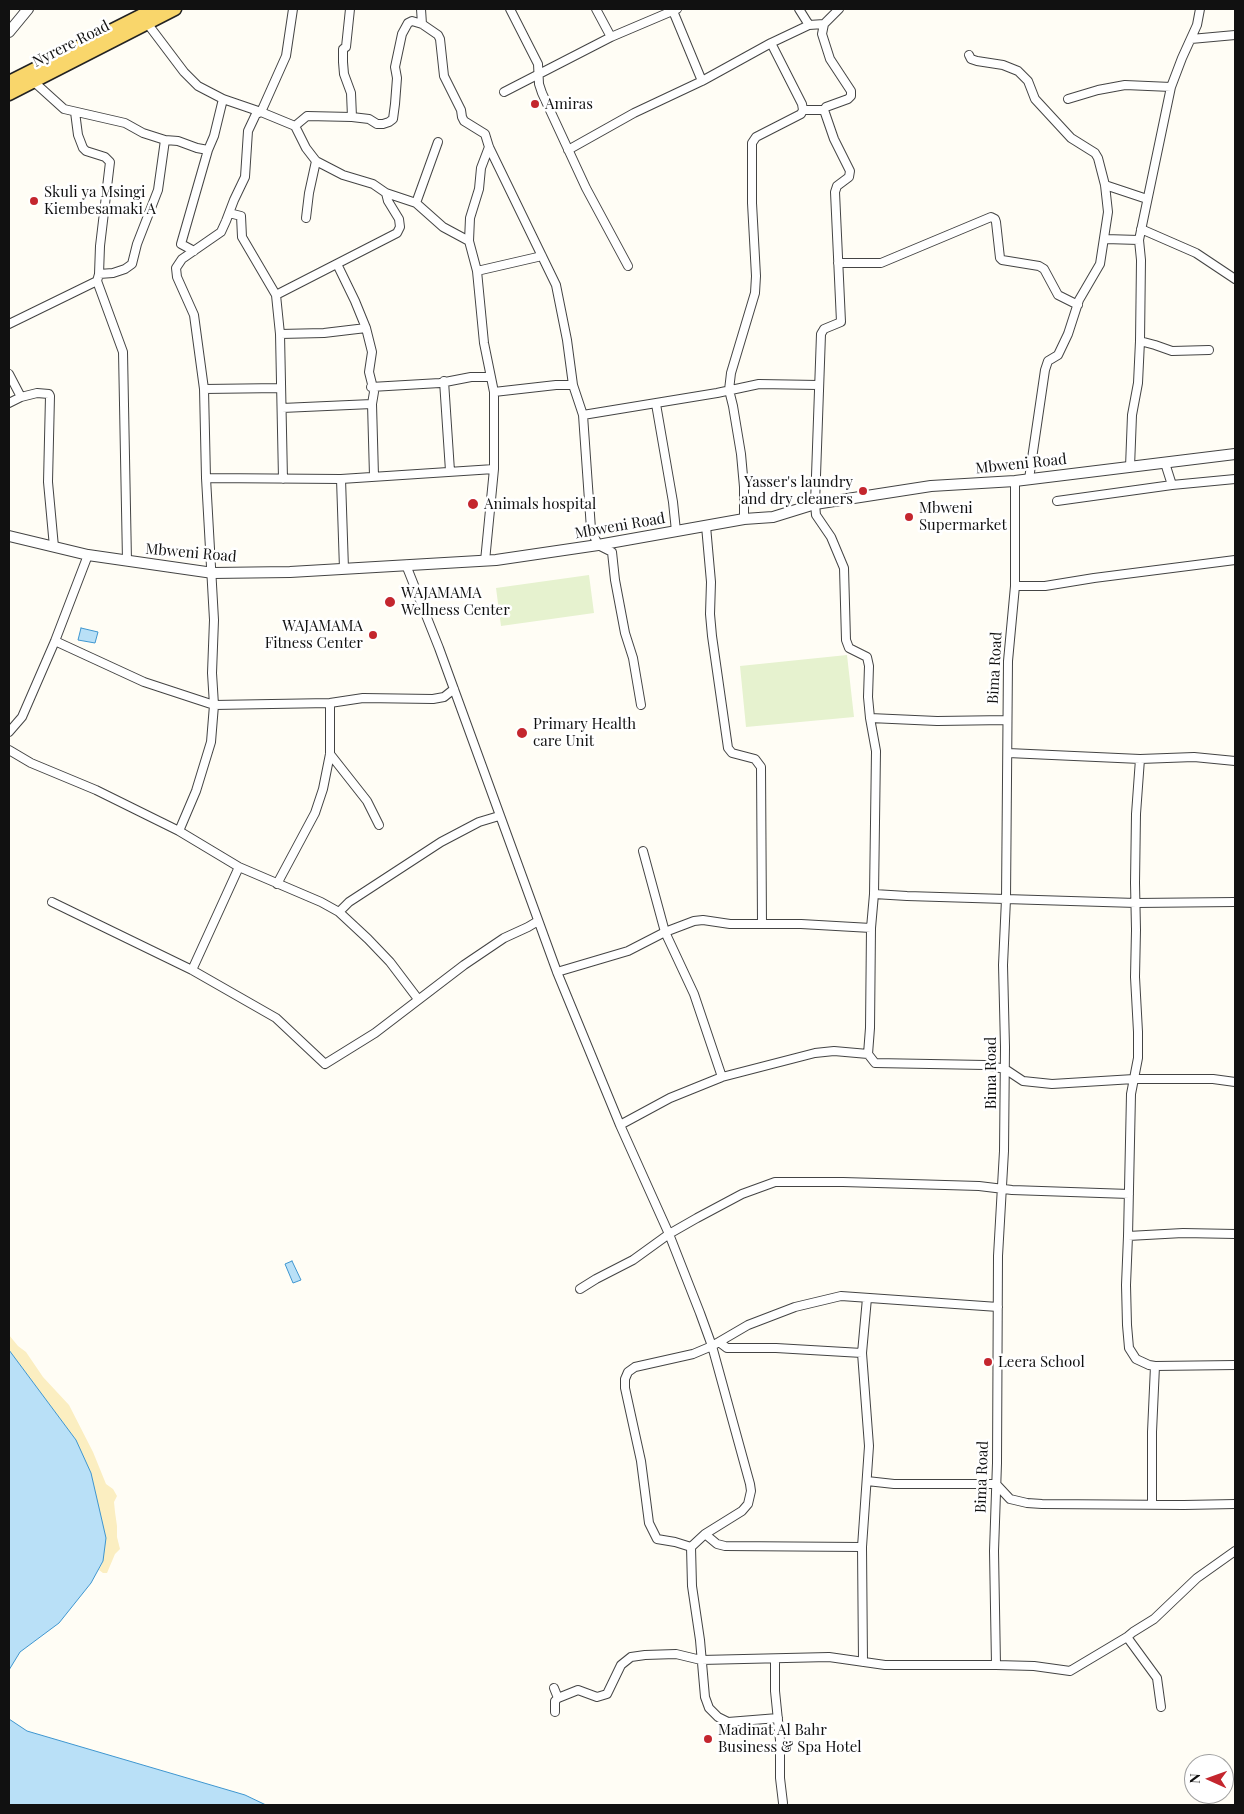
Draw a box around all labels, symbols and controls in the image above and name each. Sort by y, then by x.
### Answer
street label: Nyrere Road [30,17,112,71]
place label: Amiras [545,95,593,113]
marker: Amiras [529,98,541,110]
place label: Skuli ya Msingi Kiembesamaki A [44,183,156,218]
marker: Skuli ya Msingi Kiembesamaki A [28,195,40,207]
street label: Mbweni Road [975,450,1067,478]
place label: Yasser's laundry and dry cleaners [741,473,853,508]
marker: Yasser's laundry and dry cleaners [857,485,869,497]
place label: Animals hospital [484,495,596,513]
marker: Animals hospital [466,497,480,511]
place label: Mbweni Supermarket [919,499,1007,534]
street label: Mbweni Road [573,509,667,543]
marker: Mbweni Supermarket [903,511,915,523]
street label: Mbweni Road [145,540,237,566]
place label: WAJAMAMA Wellness Center [401,584,510,619]
marker: WAJAMAMA Wellness Center [383,595,397,609]
place label: WAJAMAMA Fitness Center [265,617,363,652]
marker: WAJAMAMA Fitness Center [367,629,379,641]
street label: Bima Road [984,631,1006,705]
place label: Primary Health care Unit [533,715,636,750]
marker: Primary Health care Unit [515,726,529,740]
street label: Bima Road [982,1037,1000,1109]
place label: Leera School [998,1353,1085,1371]
marker: Leera School [982,1356,994,1368]
street label: Bima Road [972,1441,992,1513]
place label: Madinat Al Bahr Business & Spa Hotel [718,1721,862,1756]
marker: Madinat Al Bahr Business & Spa Hotel [702,1733,714,1745]
north arrow [1184,1754,1234,1804]
text: N [1185,1773,1204,1784]

